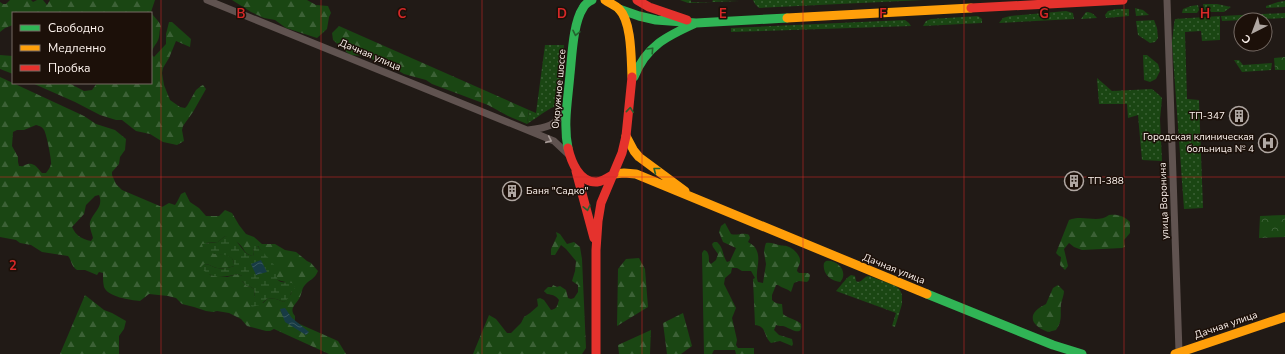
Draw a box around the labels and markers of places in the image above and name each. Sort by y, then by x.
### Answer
building icon: ТП-347 [1228,105,1250,127]
place label: ТП-347 [1189,109,1225,123]
place label: Городская клиническая больница № 4 [1143,130,1254,156]
hospital icon: Городская клиническая больница № 4 [1257,132,1279,154]
building icon: ТП-388 [1063,170,1085,192]
place label: ТП-388 [1088,174,1124,188]
building icon: Баня "Садко" [501,180,523,202]
place label: Баня "Садко" [526,184,589,198]

